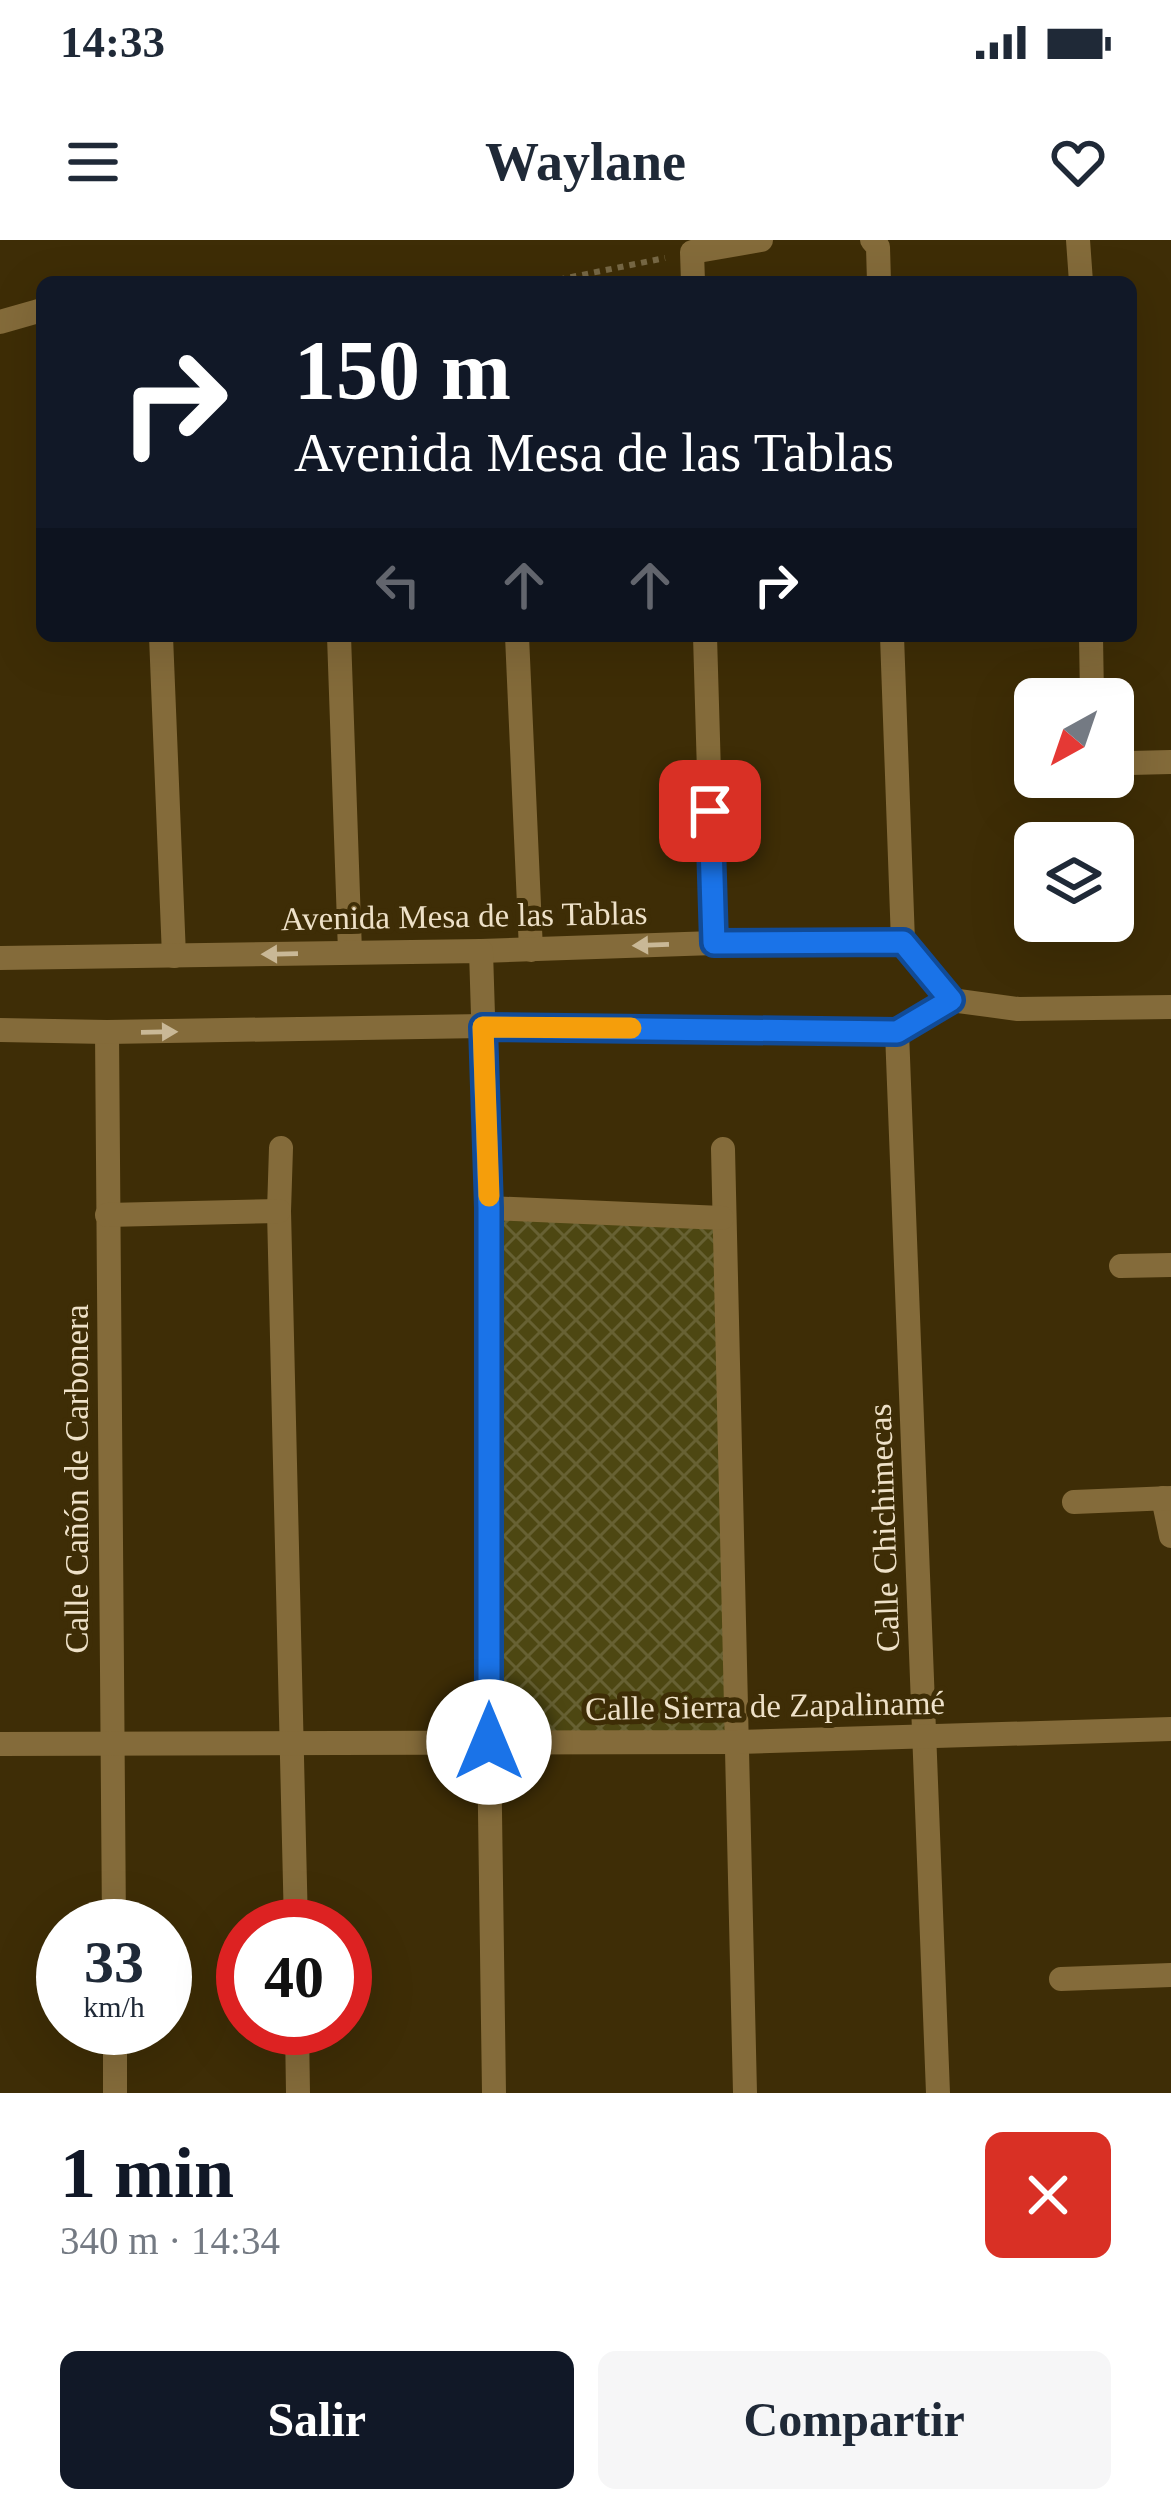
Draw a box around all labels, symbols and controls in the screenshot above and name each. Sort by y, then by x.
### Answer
text: 14:33 [60,17,165,67]
icon: menu [60,129,126,195]
icon: heart [1045,129,1111,195]
text: Waylane [485,132,686,192]
icon: right [96,324,252,480]
text: 150 m [294,324,511,417]
text: Avenida Mesa de las Tablas [294,423,894,483]
icon: left [365,552,431,618]
icon: ahead [491,552,557,618]
icon: ahead [617,552,683,618]
icon: right [743,552,809,618]
north arrow [1014,678,1134,798]
map controls [1014,678,1134,942]
pin [659,760,761,862]
icon: arrive [677,778,743,844]
button: layers [1014,822,1134,942]
street label: Avenida Mesa de las Tablas [280,895,648,937]
one-way arrow [631,936,669,955]
one-way arrow [260,944,298,963]
one-way arrow [141,1022,179,1041]
street label: Calle Cañón de Carbonera [59,1304,95,1654]
street label: Calle Chichimecas [862,1403,906,1653]
position arrow [426,1679,552,1805]
street label: Calle Sierra de Zapalinamé [585,1685,945,1727]
speed limit sign: 40 [216,1899,372,2055]
text: 33 [84,1929,144,1995]
text: km/h [83,1990,145,2023]
button: close [985,2132,1111,2258]
text: 1 min [60,2133,234,2213]
text: 340 m · 14:34 [60,2219,280,2262]
button: Salir [60,2351,574,2489]
button: Compartir [598,2351,1111,2489]

